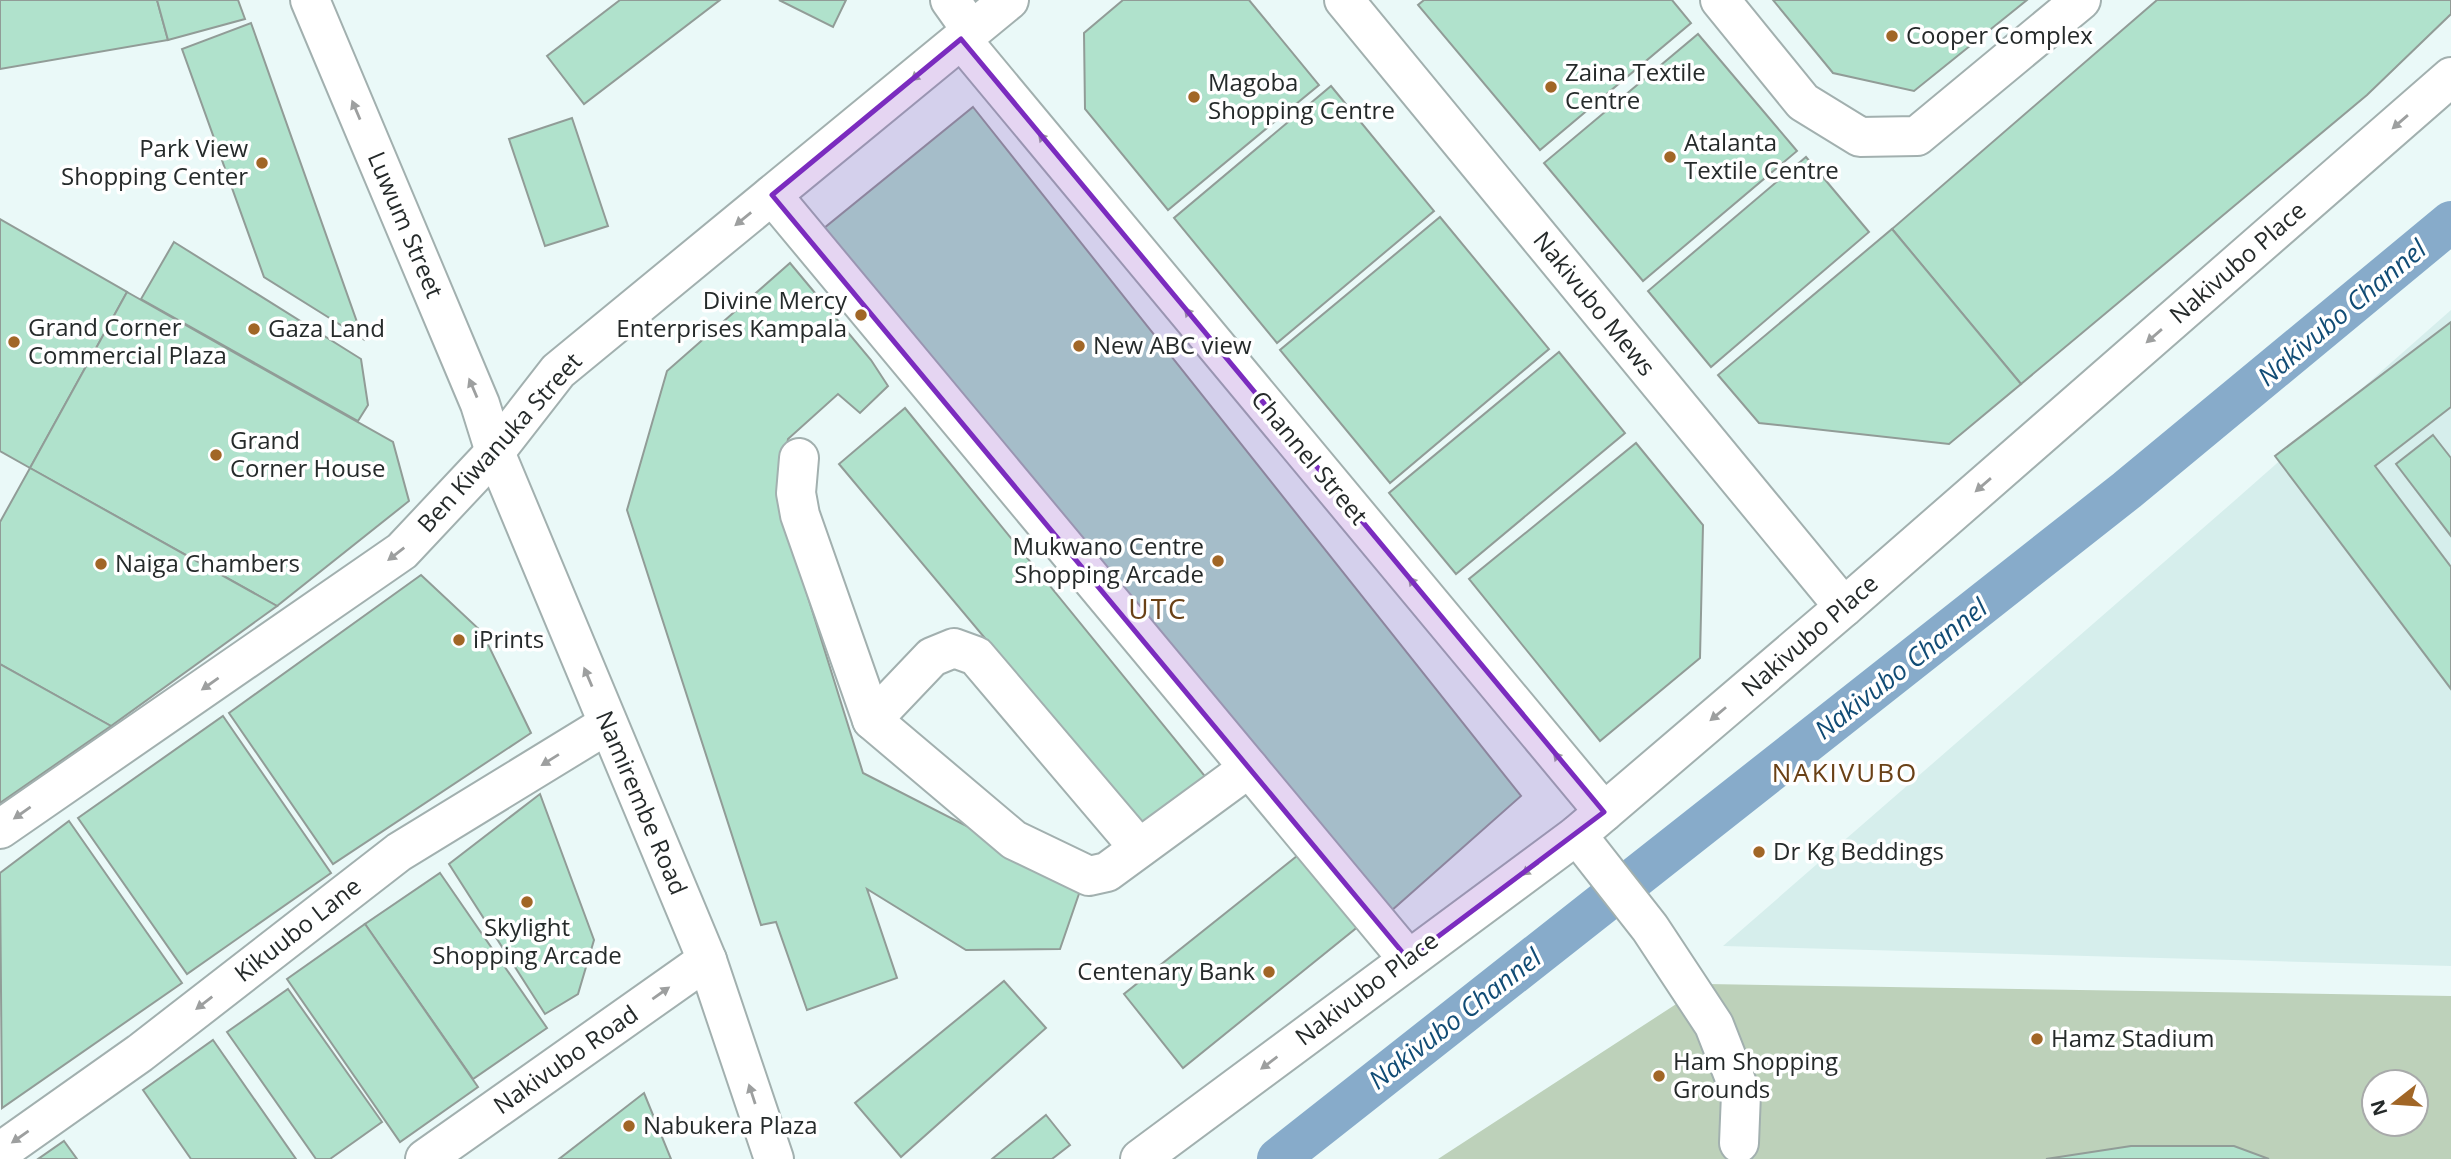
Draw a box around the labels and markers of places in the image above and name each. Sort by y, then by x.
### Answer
place label: Cooper Complex [1906,18,2093,51]
marker: Cooper Complex [1884,28,1900,44]
place label: Zaina Textile Centre [1565,55,1706,116]
place label: Magoba Shopping Centre [1208,65,1395,126]
marker: Zaina Textile Centre [1543,79,1559,95]
marker: Magoba Shopping Centre [1186,89,1202,105]
place label: Atalanta Textile Centre [1684,125,1839,186]
place label: Park View Shopping Center [61,131,248,192]
marker: Atalanta Textile Centre [1662,149,1678,165]
marker: Park View Shopping Center [254,155,270,171]
place label: Divine Mercy Enterprises Kampala [616,283,848,344]
marker: Divine Mercy Enterprises Kampala [853,307,869,323]
place label: Grand Corner Commercial Plaza [28,310,227,371]
place label: Gaza Land [268,311,385,344]
marker: Gaza Land [246,321,262,337]
place label: New ABC view [1093,328,1252,361]
marker: Grand Corner Commercial Plaza [6,334,22,350]
marker: New ABC view [1071,338,1087,354]
place label: Grand Corner House [230,423,385,484]
marker: Grand Corner House [208,447,224,463]
place label: Mukwano Centre Shopping Arcade [1013,529,1204,590]
place label: Naiga Chambers [115,546,300,579]
marker: Mukwano Centre Shopping Arcade [1210,553,1226,569]
marker: Naiga Chambers [93,556,109,572]
place label: iPrints [473,622,544,655]
marker: iPrints [451,632,467,648]
place label: Dr Kg Beddings [1773,834,1944,867]
marker: Dr Kg Beddings [1751,844,1767,860]
marker: Skylight Shopping Arcade [519,894,535,910]
place label: Skylight Shopping Arcade [432,910,622,971]
place label: Centenary Bank [1077,954,1255,987]
marker: Centenary Bank [1261,964,1277,980]
place label: Hamz Stadium [2051,1021,2214,1054]
marker: Hamz Stadium [2029,1031,2045,1047]
place label: Ham Shopping Grounds [1673,1044,1838,1105]
marker: Ham Shopping Grounds [1651,1068,1667,1084]
place label: Nabukera Plaza [643,1108,818,1141]
marker: Nabukera Plaza [621,1118,637,1134]

